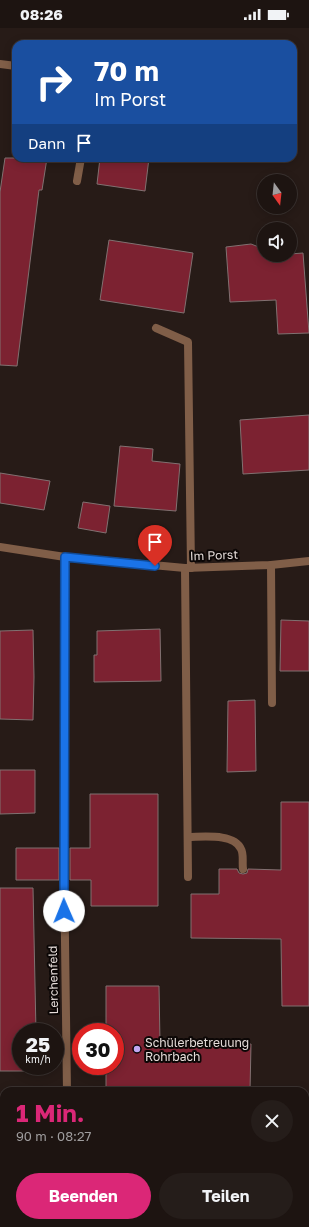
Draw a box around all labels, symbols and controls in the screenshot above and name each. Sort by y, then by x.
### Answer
text: 08:26 [20,5,63,23]
text: 70 m [94,54,159,87]
icon: right [28,56,80,108]
text: Im Porst [94,88,166,110]
icon: arrive [73,132,95,154]
text: Dann [28,134,65,152]
north arrow [257,174,297,214]
map controls [257,174,297,262]
button: sound [257,222,297,262]
pin [138,525,172,566]
icon: arrive [144,531,166,553]
street label: Im Porst [190,547,239,563]
position arrow [43,890,85,932]
street label: Lerchenfeld [45,945,61,1015]
speed limit sign: 30 [72,1023,124,1075]
text: 25 [26,1032,50,1056]
place label: Schülerbetreuung Rohrbach [145,1035,249,1064]
marker: Schülerbetreuung Rohrbach [132,1044,142,1054]
text: km/h [25,1053,51,1065]
text: 1 Min. [16,1098,85,1127]
button: close [251,1100,293,1142]
text: 90 m · 08:27 [16,1128,91,1144]
button: Beenden [16,1173,151,1219]
button: Teilen [159,1173,293,1219]

